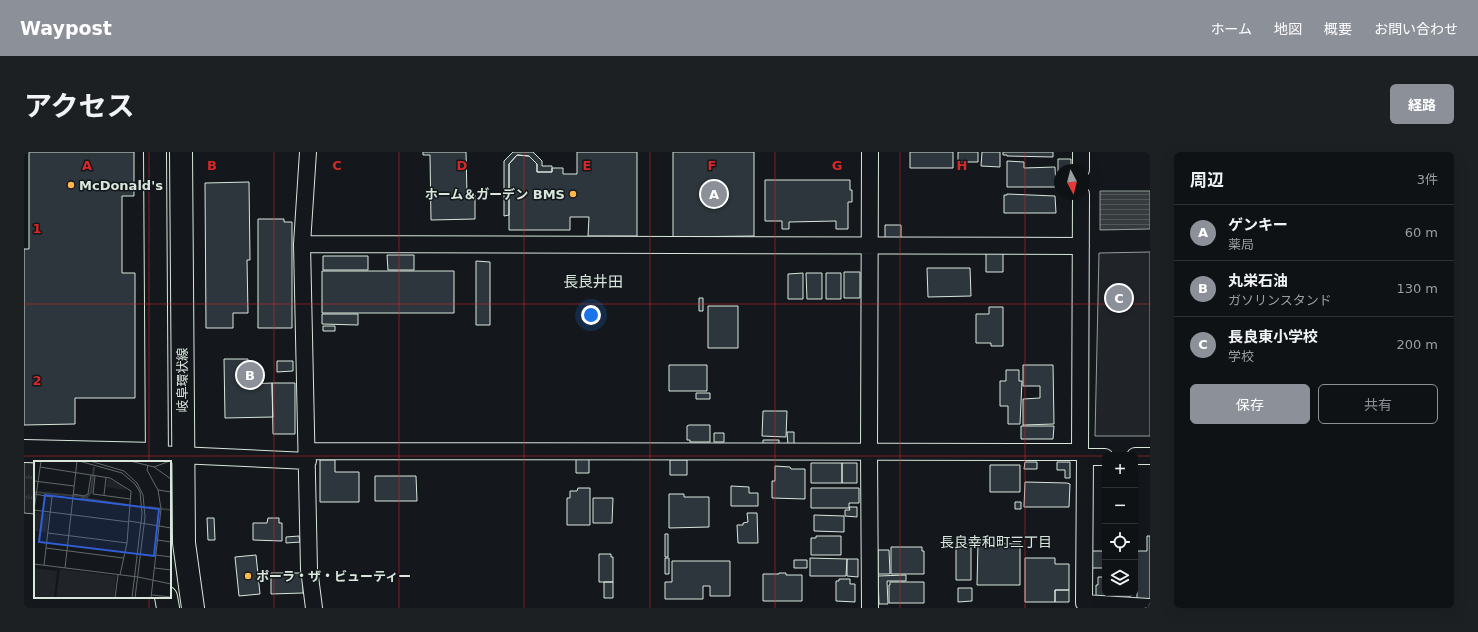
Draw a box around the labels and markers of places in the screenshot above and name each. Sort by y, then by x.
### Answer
place label: McDonald's [79,178,163,193]
pin: A [701,179,727,209]
marker: McDonald's [66,180,76,190]
place label: ホーム＆ガーデン BMS [425,187,565,202]
marker: ホーム＆ガーデン BMS [568,189,578,199]
pin: C [1106,283,1132,313]
pin: B [237,360,263,390]
place label: ポーラ・ザ・ビューティー [256,569,411,584]
marker: ポーラ・ザ・ビューティー [243,571,253,581]

